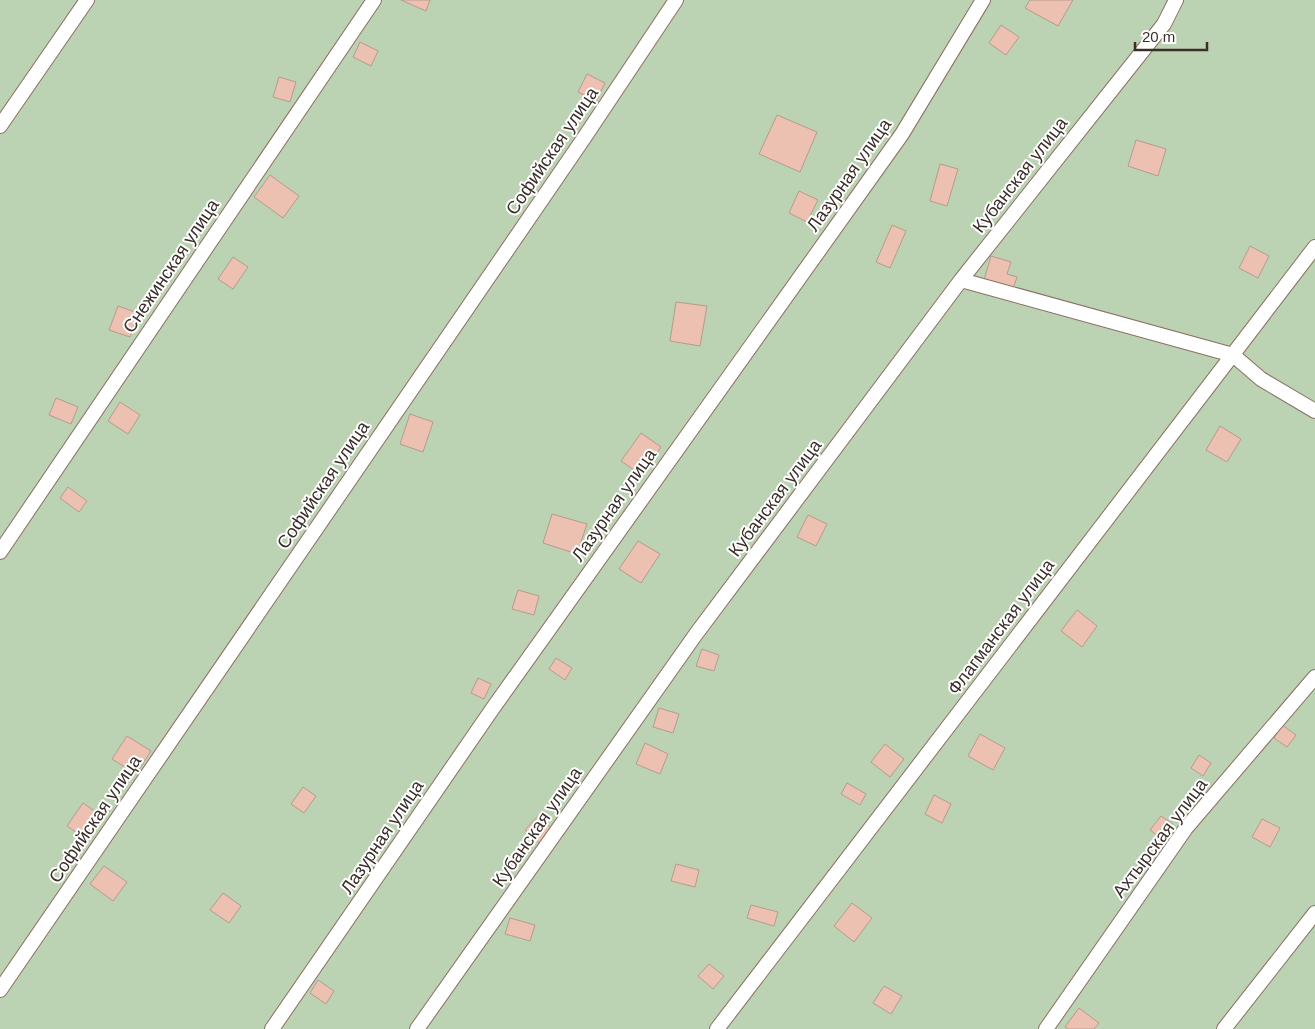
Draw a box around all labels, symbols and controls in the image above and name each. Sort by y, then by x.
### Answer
scale bar [1135,20,1208,52]
text: 20 m [1142,28,1175,45]
street label: Софийская улица [502,83,603,219]
street label: Кубанская улица [969,112,1072,237]
street label: Лазурная улица [803,114,896,235]
street label: Снежинская улица [119,195,224,336]
street label: Софийская улица [273,417,374,553]
street label: Кубанская улица [725,435,826,560]
street label: Лазурная улица [568,444,661,565]
street label: Флагманская улица [944,555,1059,699]
street label: Софийская улица [45,751,146,887]
street label: Кубанская улица [488,763,586,891]
street label: Ахтырская улица [1109,774,1212,901]
street label: Лазурная улица [337,776,428,898]

